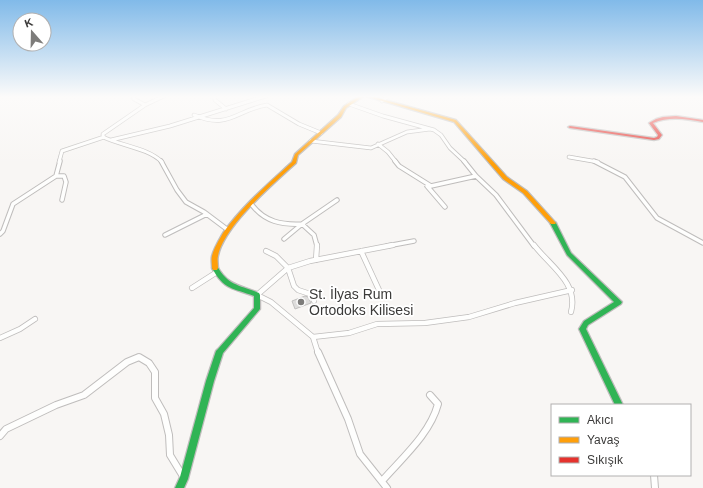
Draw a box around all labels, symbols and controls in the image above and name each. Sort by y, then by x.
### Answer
north arrow [12,12,52,52]
text: K [23,16,34,30]
place label: St. İlyas Rum Ortodoks Kilisesi [309,285,413,318]
marker: St. İlyas Rum Ortodoks Kilisesi [296,297,306,307]
legend [551,404,691,476]
text: Akıcı [587,413,614,427]
text: Yavaş [587,433,619,447]
text: Sıkışık [587,453,624,467]

